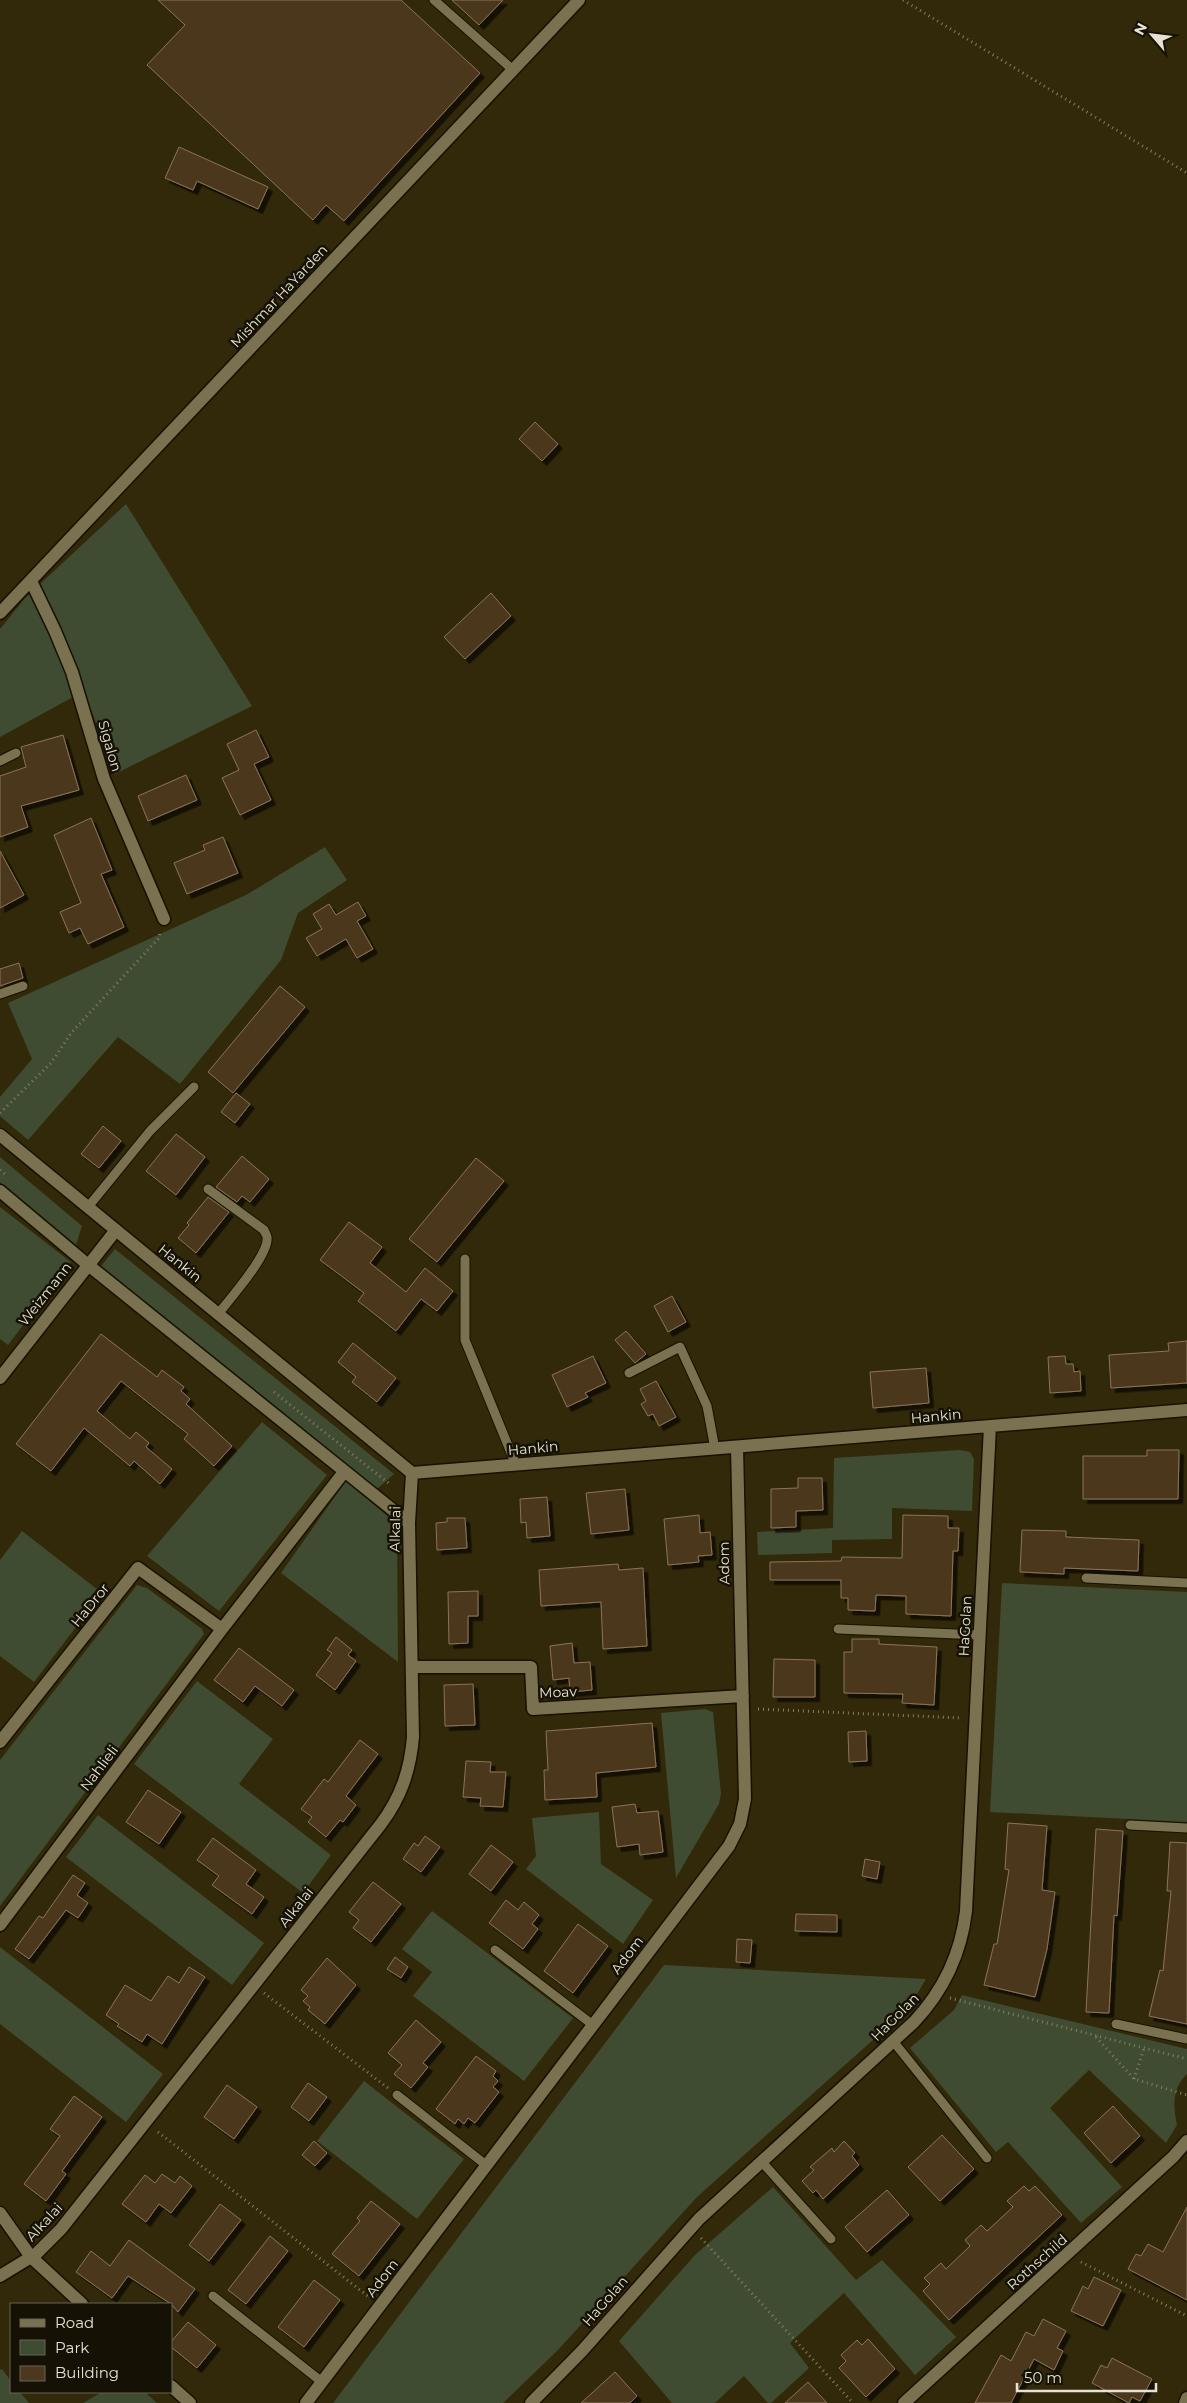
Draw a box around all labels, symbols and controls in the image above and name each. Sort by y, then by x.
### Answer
north arrow [1127,10,1177,60]
text: N [1130,20,1151,38]
street label: Mishmar HaYarden [227,241,331,351]
street label: Sigalon [94,718,126,774]
street label: Hankin [155,1240,205,1286]
street label: Weizmann [14,1258,76,1330]
street label: Hankin [910,1405,962,1427]
street label: Hankin [507,1437,559,1459]
street label: Alkalai [386,1506,404,1552]
street label: Adom [715,1541,733,1585]
street label: HaDror [67,1579,113,1630]
street label: HaGolan [954,1595,976,1657]
street label: Moav [539,1682,578,1702]
street label: Nahlieli [76,1742,122,1794]
street label: Alkalai [275,1883,317,1931]
street label: Adom [607,1932,647,1978]
street label: HaGolan [867,1989,923,2045]
street label: Alkalai [22,2199,66,2245]
street label: Rothschild [1003,2230,1071,2294]
street label: Adom [362,2255,402,2301]
street label: HaGolan [578,2272,632,2330]
legend [10,2303,172,2393]
text: Road [55,2313,94,2332]
text: Park [55,2338,89,2357]
scale bar [1017,2360,1156,2392]
text: Building [55,2363,119,2382]
text: 50 m [1024,2368,1062,2387]

